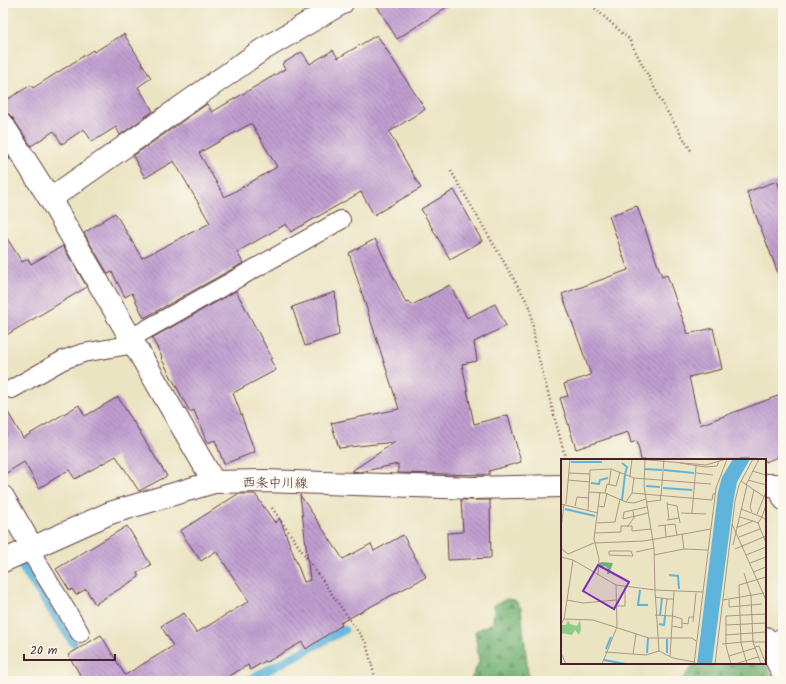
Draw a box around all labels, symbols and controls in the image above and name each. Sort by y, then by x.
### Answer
inset map [561,459,766,664]
street label: 西条中川線 [242,472,309,495]
scale bar [24,636,115,662]
text: 20 m [30,641,58,660]

